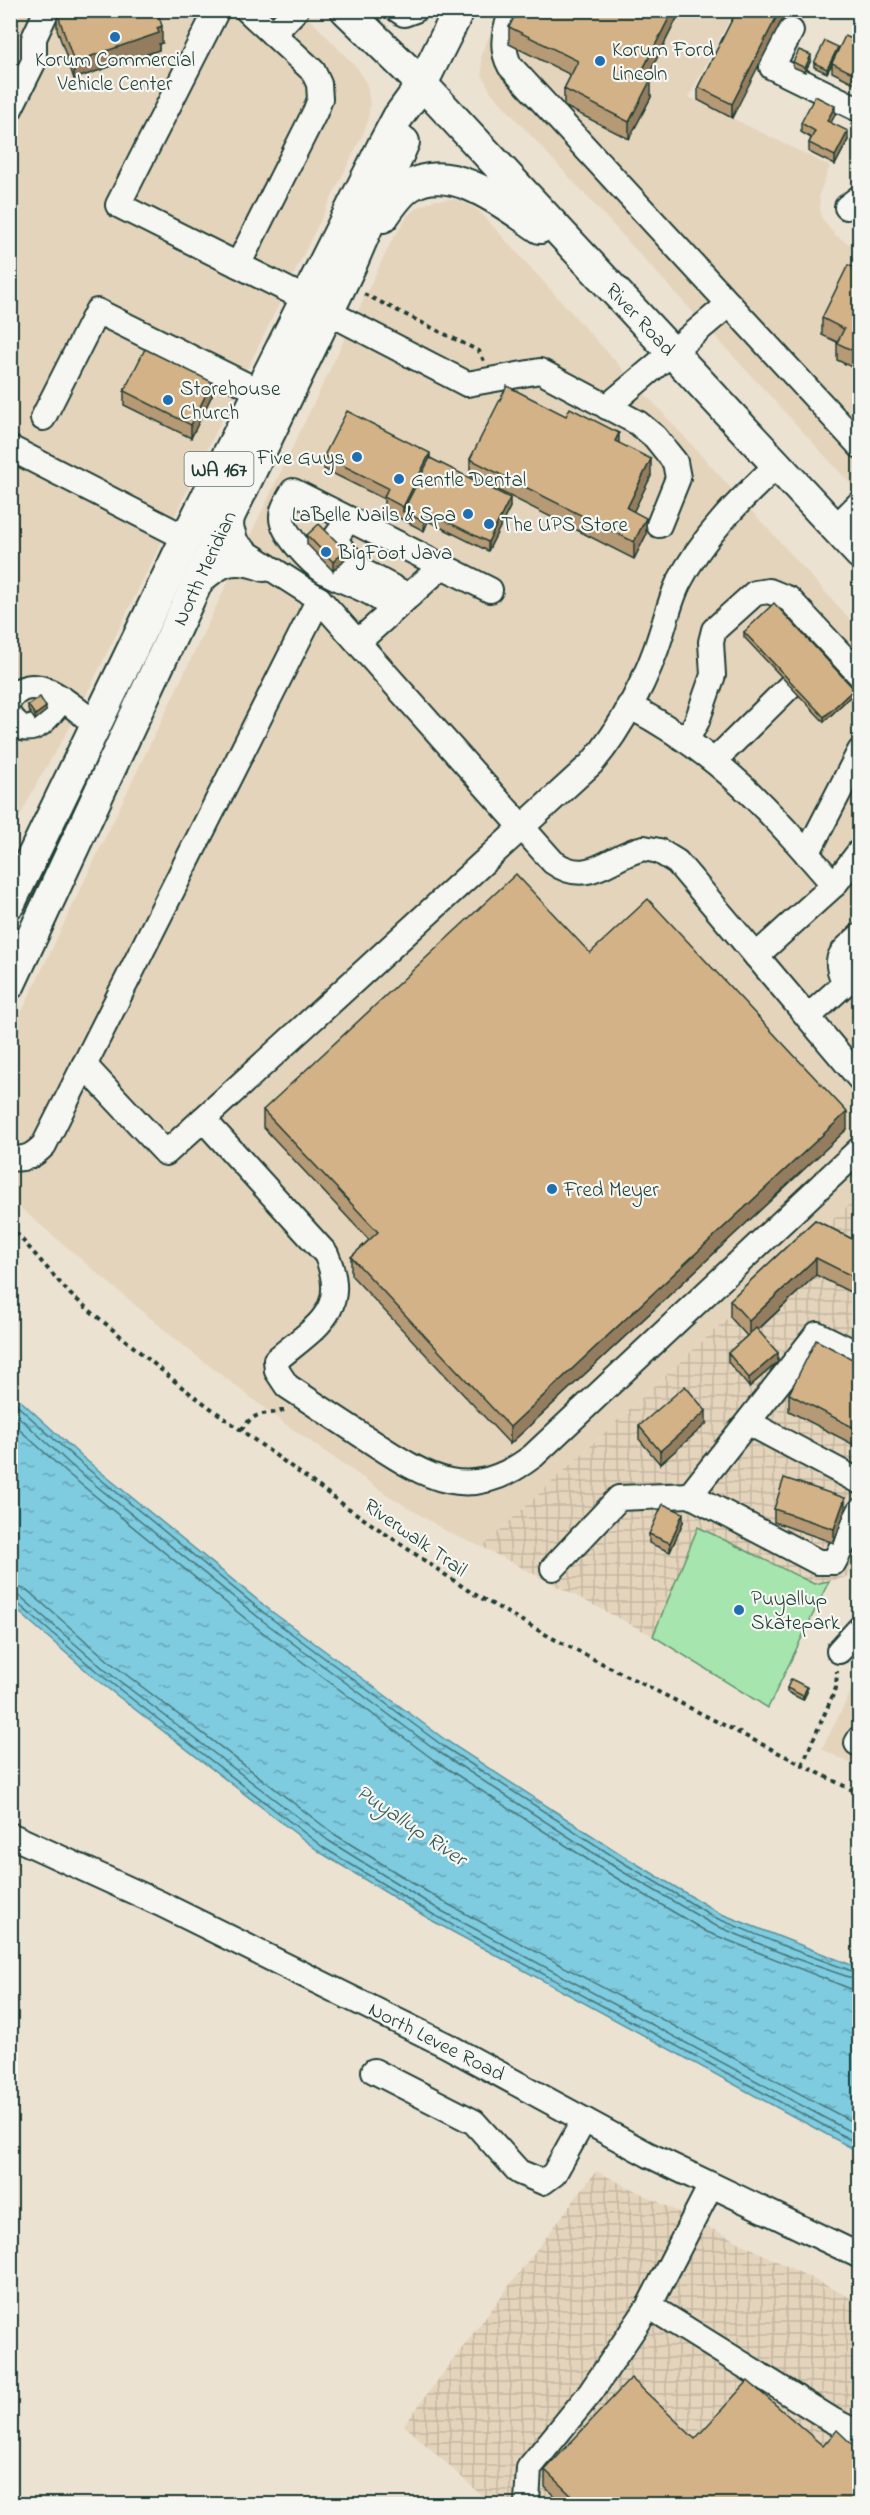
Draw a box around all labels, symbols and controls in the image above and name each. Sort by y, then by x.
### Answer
marker: Korum Commercial Vehicle Center [108,30,122,44]
place label: Korum Ford Lincoln [612,36,714,90]
place label: Korum Commercial Vehicle Center [35,46,195,100]
marker: Korum Ford Lincoln [593,54,607,68]
street label: River Road [598,277,682,364]
place label: Storehouse Church [180,375,281,429]
marker: Storehouse Church [161,393,175,407]
place label: Five Guys [256,444,345,476]
marker: Five Guys [350,450,364,464]
road number: WA 167 [184,452,254,486]
place label: Gentle Dental [411,466,526,496]
marker: Gentle Dental [392,472,406,486]
place label: LaBelle Nails & Spa [292,501,456,531]
street label: North Meridian [166,506,246,631]
marker: LaBelle Nails & Spa [461,507,475,521]
place label: The UPS Store [501,511,629,541]
marker: The UPS Store [482,517,496,531]
place label: BigFoot Java [337,539,452,571]
marker: BigFoot Java [319,545,333,559]
place label: Fred Meyer [563,1176,659,1208]
marker: Fred Meyer [545,1182,559,1196]
street label: Riverwalk Trail [357,1492,473,1585]
place label: Puyallup Skatepark [751,1585,841,1639]
marker: Puyallup Skatepark [732,1603,746,1617]
water label: Puyallup River [349,1778,475,1877]
street label: North Levee Road [363,1995,510,2090]

